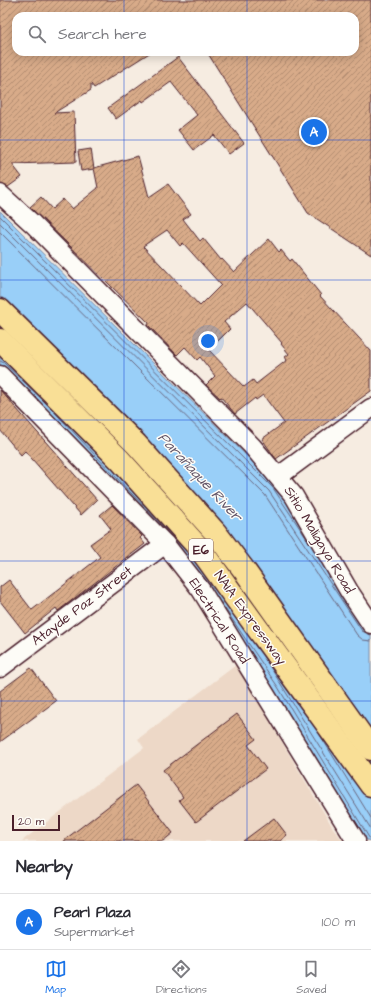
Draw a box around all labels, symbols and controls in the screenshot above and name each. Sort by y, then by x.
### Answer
search box [12,12,359,56]
icon: search [26,23,48,45]
text: Search here [58,24,147,45]
pin: A [301,117,327,147]
your location [198,331,218,351]
water label: Parañaque River [153,428,248,527]
street label: Sitio Maligaya Road [279,482,359,598]
road number: E6 [189,539,213,561]
street label: Atayde Paz Street [27,561,137,651]
street label: NAIA Expressway [209,567,291,670]
street label: Electrical Road [184,574,254,668]
scale bar [12,813,60,832]
text: 20 m [18,814,44,829]
text: Nearby [16,855,73,879]
text: Pearl Plaza [54,902,131,923]
text: A [25,913,33,931]
text: 100 m [322,913,355,931]
text: Supermarket [54,923,135,941]
tab: Map [45,958,67,997]
tab: Directions [156,958,207,997]
tab: Saved [296,958,326,997]

